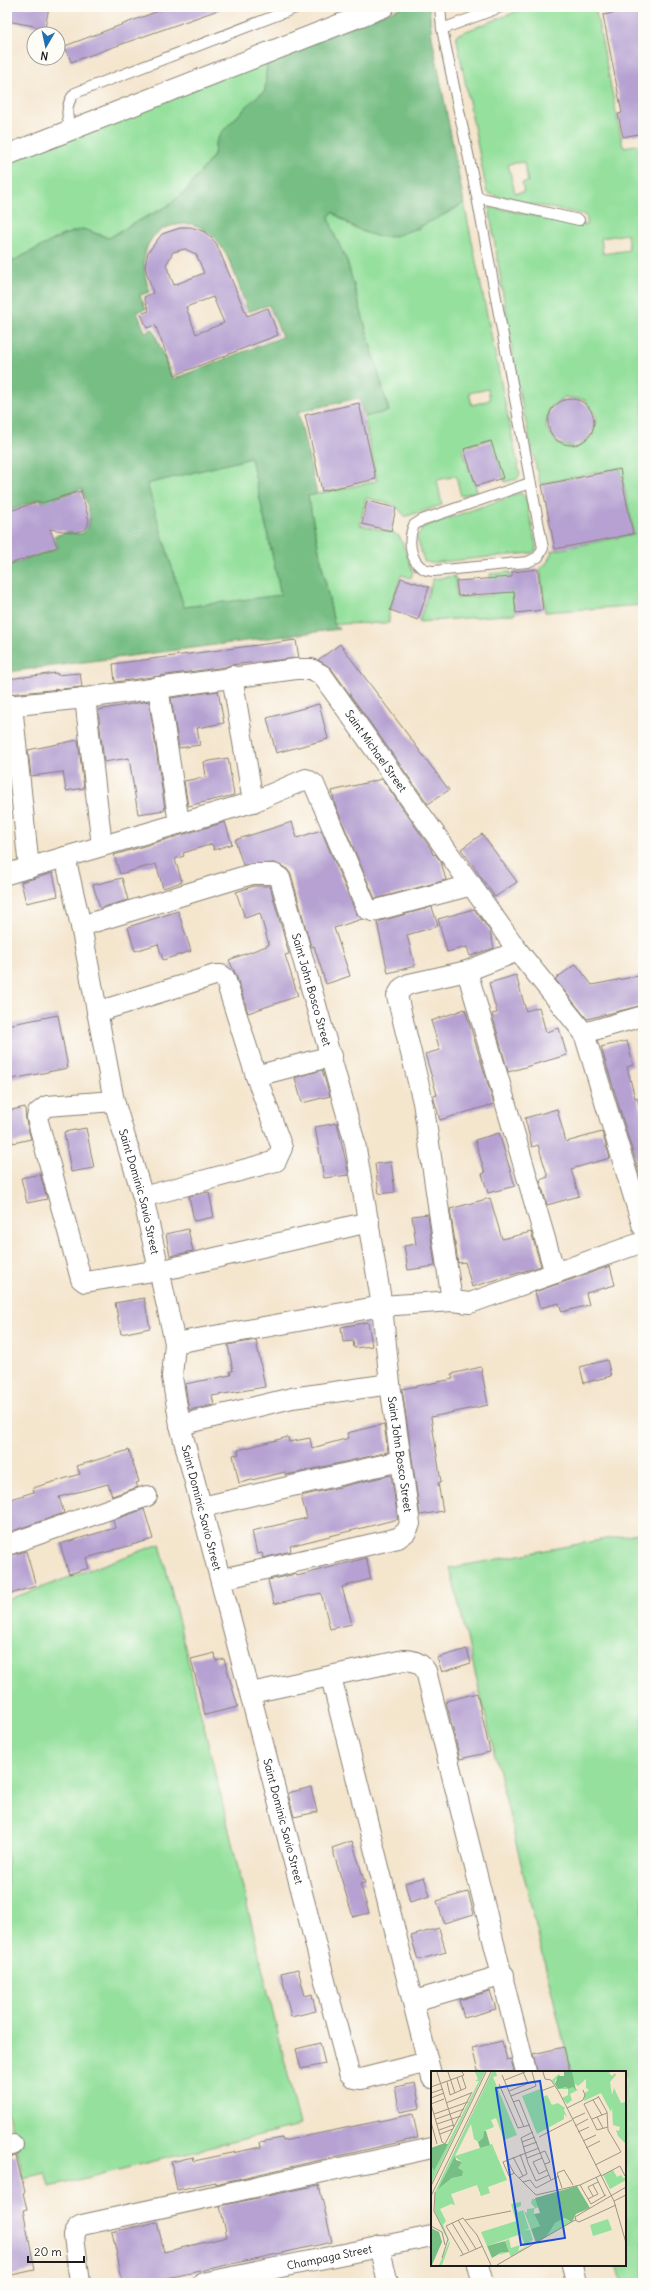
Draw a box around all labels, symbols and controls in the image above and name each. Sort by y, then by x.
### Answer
north arrow [26,26,66,66]
text: N [40,48,49,63]
street label: Saint Michael Street [342,707,410,795]
street label: Saint John Bosco Street [289,932,334,1048]
street label: Saint Dominic Savio Street [116,1127,162,1256]
street label: Saint John Bosco Street [385,1396,415,1513]
street label: Saint Dominic Savio Street [179,1444,225,1572]
street label: Saint Dominic Savio Street [260,1757,306,1886]
inset map [431,2071,626,2266]
scale bar [28,2238,84,2264]
street label: Champaga Street [286,2241,373,2273]
text: 20 m [34,2244,62,2259]

